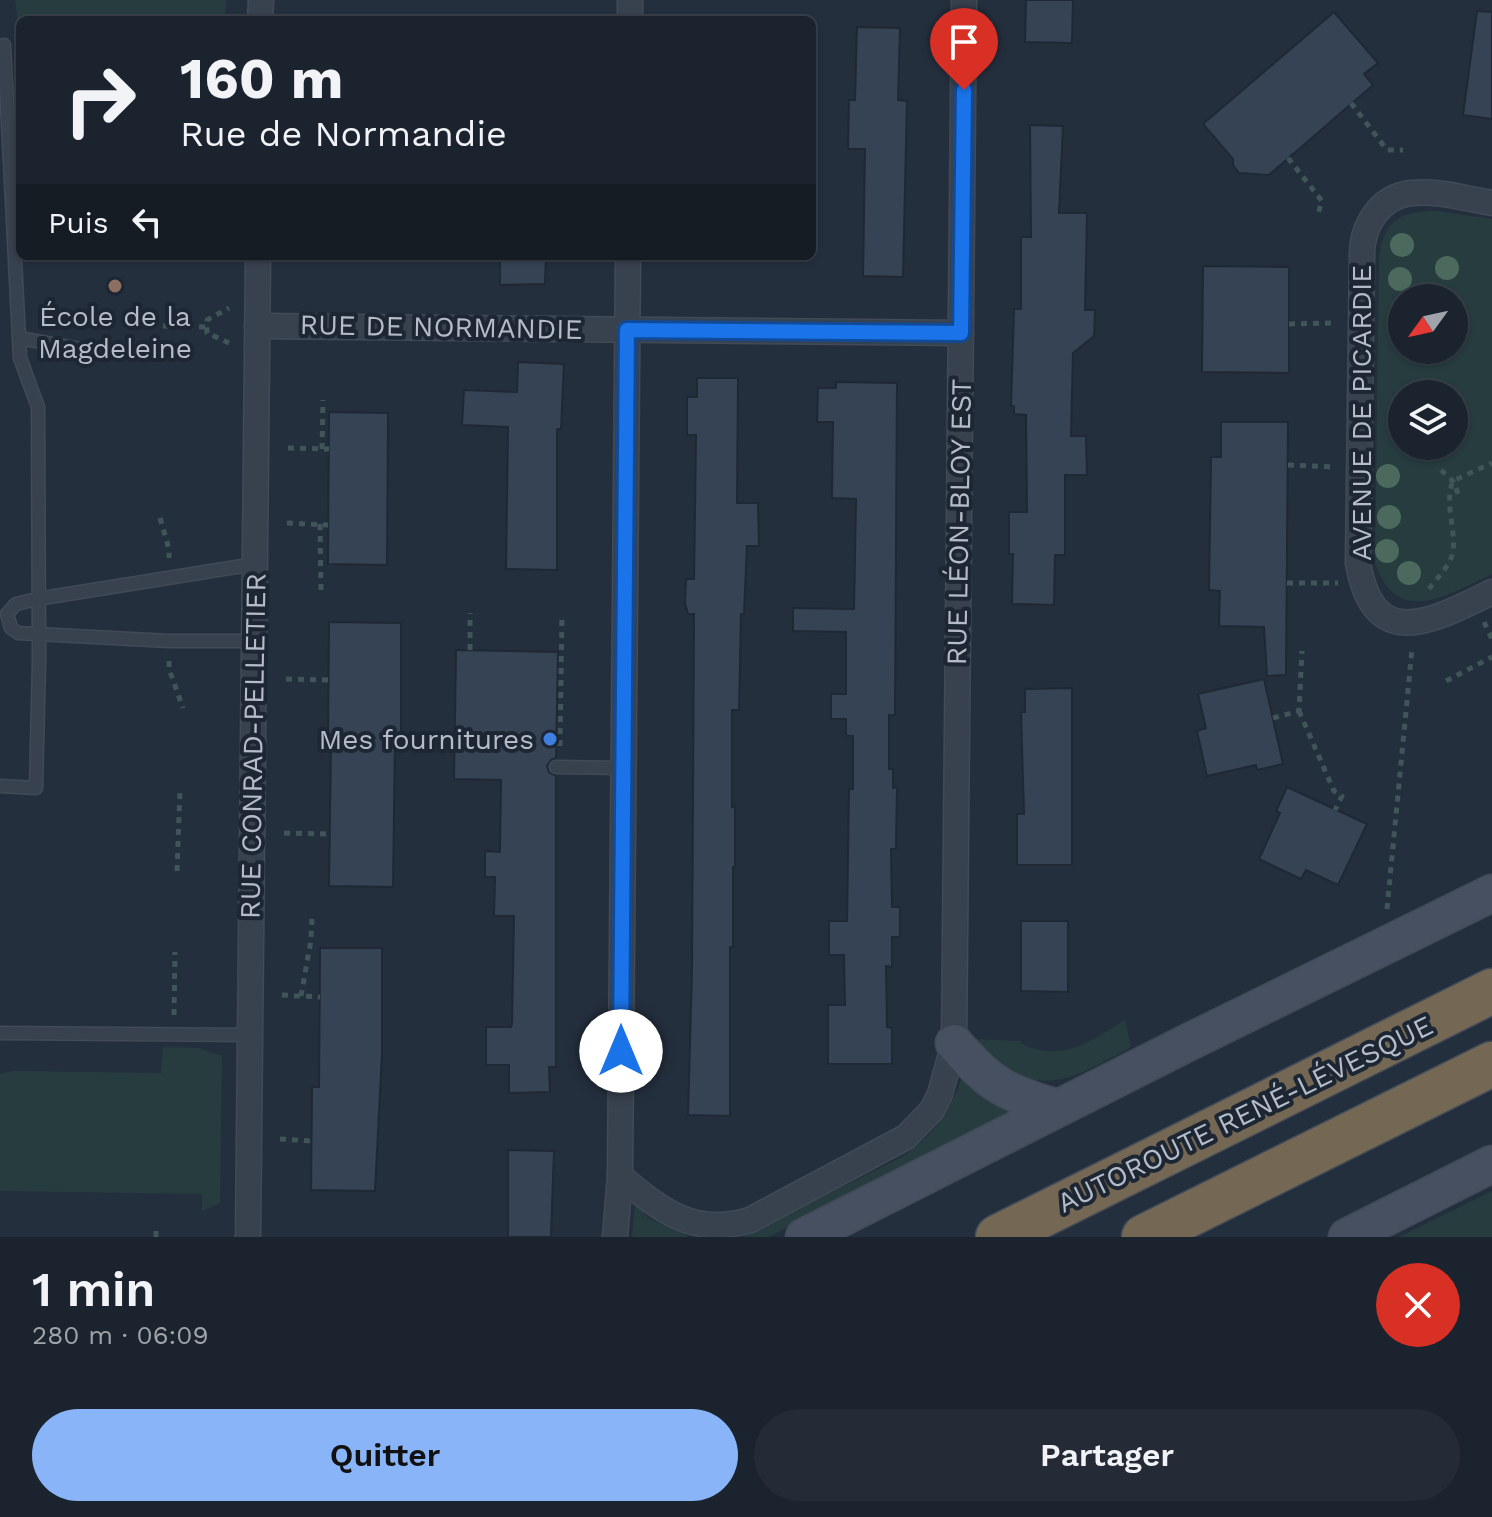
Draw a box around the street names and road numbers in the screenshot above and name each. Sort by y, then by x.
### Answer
street label: AVENUE DE PICARDIE [1345,265,1378,561]
street label: RUE DE NORMANDIE [299,308,583,346]
street label: RUE LÉON-BLOY EST [940,378,978,666]
street label: RUE CONRAD-PELLETIER [233,573,273,919]
street label: AUTOROUTE RENÉ-LÉVESQUE [1052,1009,1438,1219]

